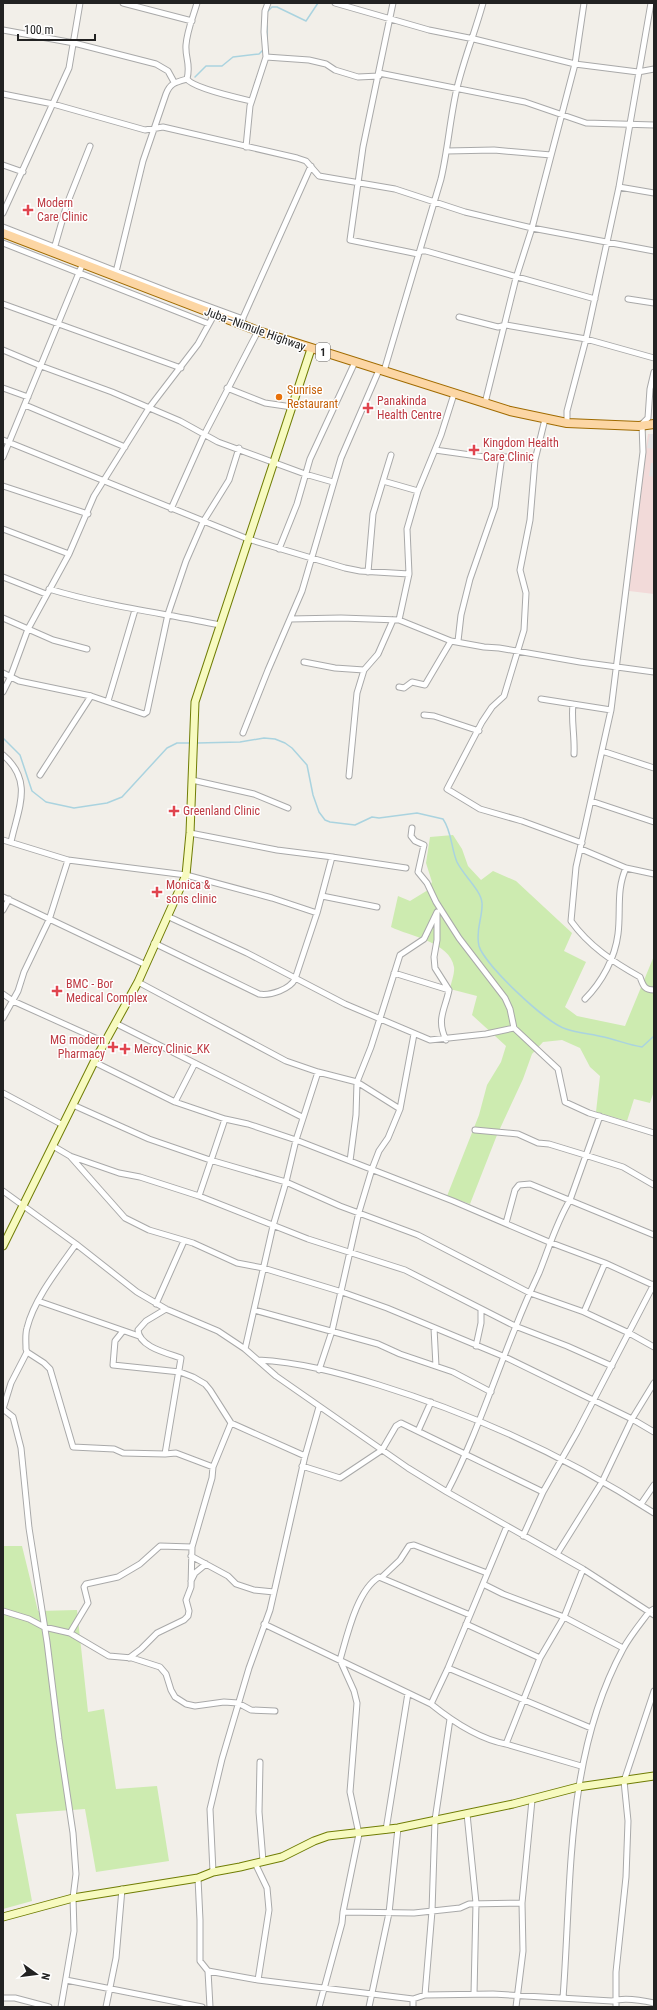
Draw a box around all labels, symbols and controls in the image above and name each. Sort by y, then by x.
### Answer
scale bar [18,16,95,42]
text: 100 m [24,23,54,37]
place label: Modern Care Clinic [37,196,88,224]
marker: Modern Care Clinic [22,204,34,216]
street label: Juba–Nimule Highway [202,304,308,354]
road number: 1 [316,343,330,361]
place label: Sunrise Restaurant [287,383,339,411]
marker: Sunrise Restaurant [274,392,284,402]
place label: Panakinda Health Centre [377,394,442,422]
marker: Panakinda Health Centre [362,402,374,414]
place label: Kingdom Health Care Clinic [483,436,559,464]
marker: Kingdom Health Care Clinic [468,444,480,456]
place label: Greenland Clinic [183,804,261,818]
marker: Greenland Clinic [168,805,180,817]
place label: Monica & sons clinic [166,878,217,906]
marker: Monica & sons clinic [151,886,163,898]
place label: BMC - Bor Medical Complex [66,977,148,1005]
marker: BMC - Bor Medical Complex [51,985,63,997]
place label: MG modern Pharmacy [50,1033,105,1061]
marker: MG modern Pharmacy [108,1042,118,1052]
place label: Mercy Clinic_KK [134,1042,210,1056]
marker: Mercy Clinic_KK [119,1043,131,1055]
north arrow [16,1954,56,1994]
text: N [38,1971,52,1981]

